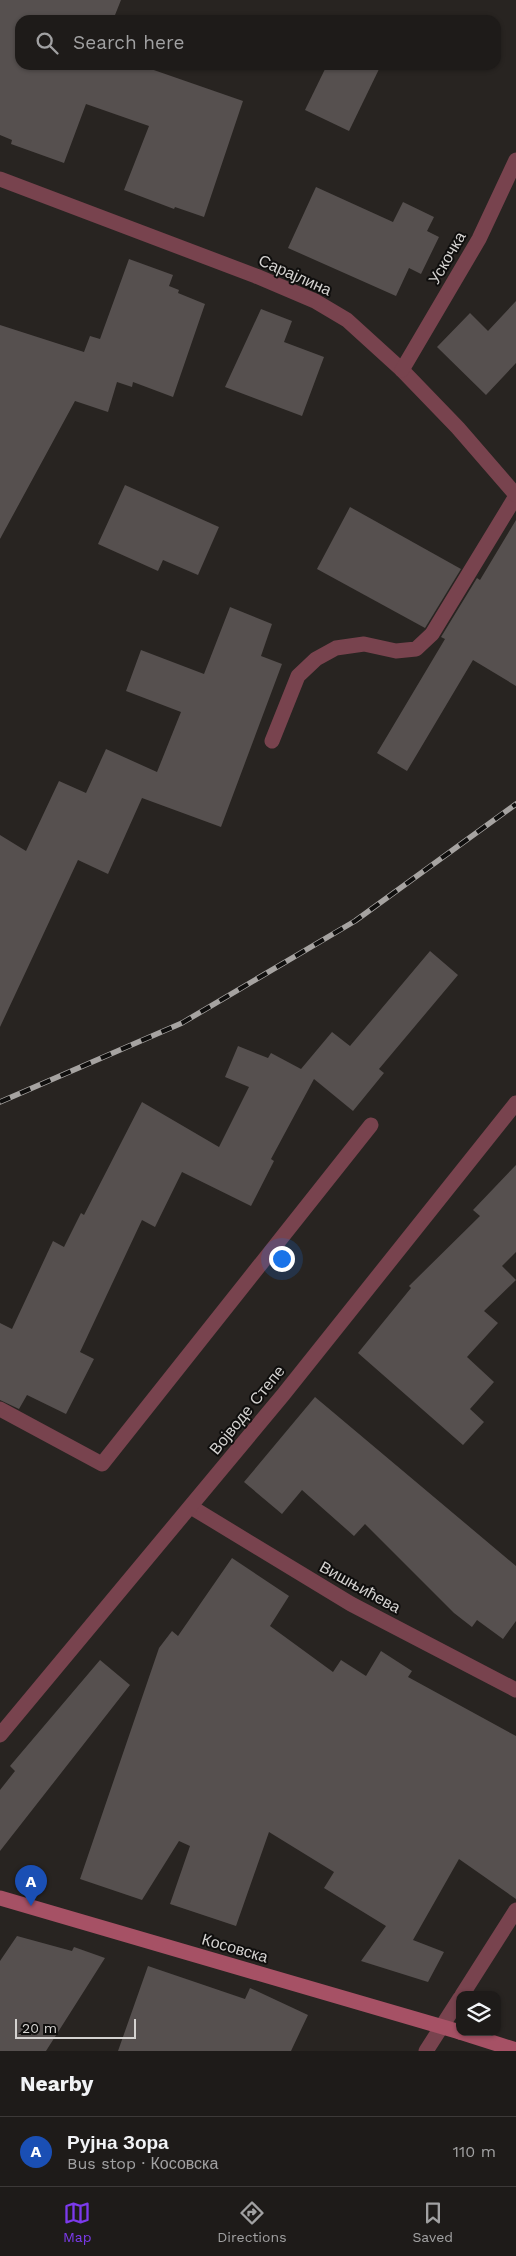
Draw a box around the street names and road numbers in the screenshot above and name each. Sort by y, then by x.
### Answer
street label: Ускочка [424,228,470,288]
street label: Сарајлина [256,250,335,300]
street label: Војводе Степе [205,1362,289,1458]
street label: Вишњићева [316,1557,404,1617]
street label: Косовска [200,1930,270,1967]

